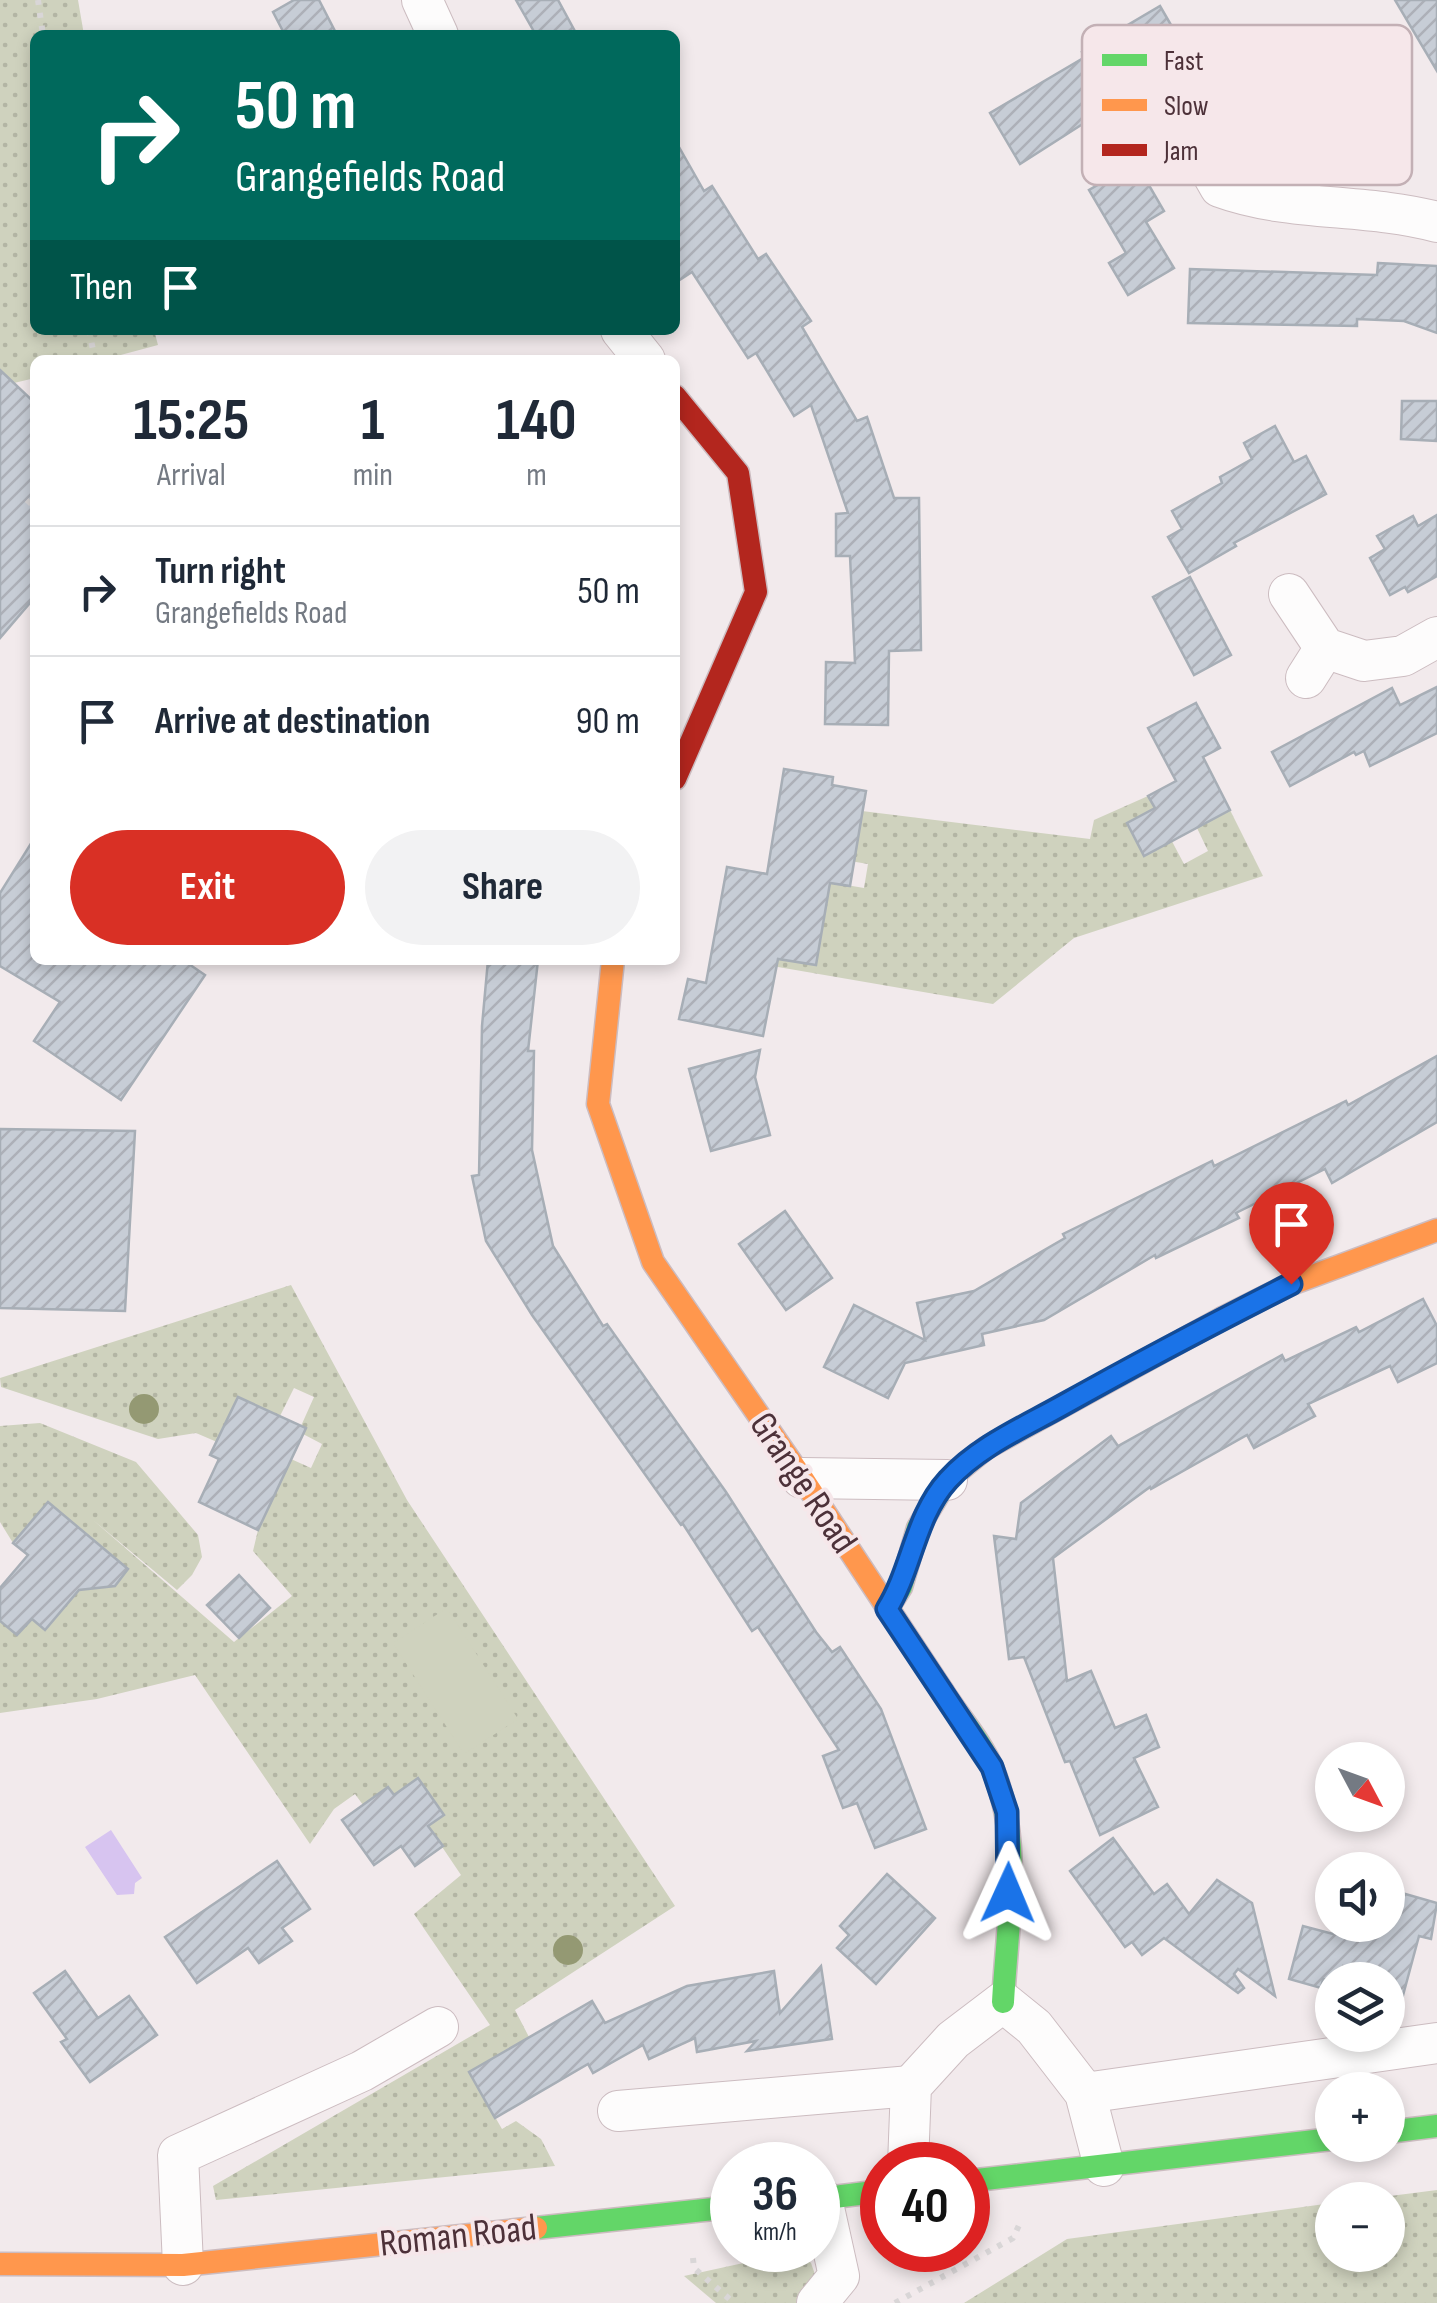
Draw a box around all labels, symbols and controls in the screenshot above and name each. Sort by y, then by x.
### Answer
legend [1082,25,1412,185]
text: Fast [1164,45,1203,78]
text: 50 m [235,65,356,149]
icon: right [70,70,200,200]
text: Slow [1164,90,1209,123]
text: Jam [1163,135,1199,168]
text: Grangefields Road [235,150,505,205]
icon: arrive [153,260,208,315]
text: Then [70,265,133,310]
text: 15:25 [133,385,249,457]
text: 1 [361,385,385,457]
text: 140 [496,385,577,457]
text: Arrival [157,456,226,495]
text: min [353,456,393,495]
text: m [526,456,547,495]
text: Turn right [155,549,286,594]
icon: right [70,564,125,619]
text: 50 m [577,569,640,614]
text: Grangefields Road [155,594,347,633]
icon: arrive [70,694,125,749]
text: Arrive at destination [155,699,430,744]
text: 90 m [576,699,640,744]
button: Exit [70,830,345,945]
button: Share [365,830,640,945]
pin [1249,1182,1334,1285]
icon: arrive [1264,1197,1319,1252]
street label: Grange Road [740,1404,866,1562]
north arrow [1315,1742,1405,1832]
map controls [1315,1742,1405,2272]
position arrow [956,1841,1060,1945]
button: sound [1315,1852,1405,1942]
button: layers [1315,1962,1405,2052]
button: + [1315,2072,1405,2162]
speed limit sign: 40 [860,2142,990,2272]
text: 36 [752,2165,798,2225]
button: − [1315,2182,1405,2272]
street label: Roman Road [377,2205,539,2267]
text: km/h [753,2217,797,2248]

